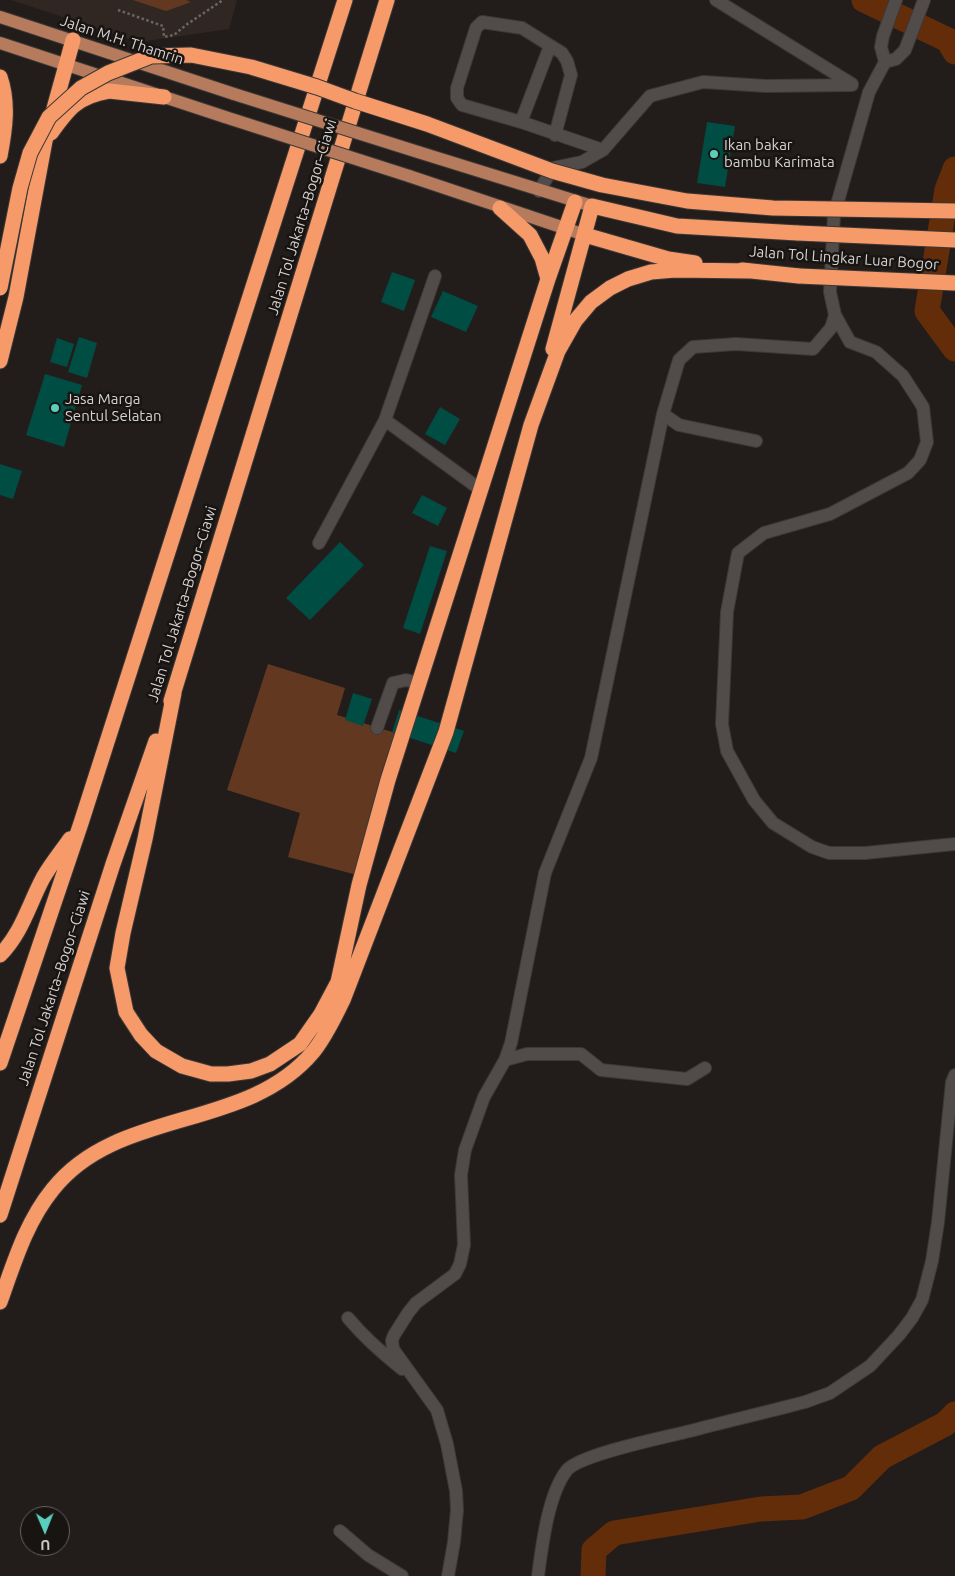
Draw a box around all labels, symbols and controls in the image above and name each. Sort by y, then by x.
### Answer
street label: Jalan M.H. Thamrin [58,12,186,68]
street label: Jalan Tol Jakarta–Bogor–Ciawi [264,117,340,317]
place label: Ikan bakar bambu Karimata [724,136,835,171]
marker: Ikan bakar bambu Karimata [708,148,720,160]
street label: Jalan Tol Lingkar Luar Bogor [749,242,939,274]
place label: Jasa Marga Sentul Selatan [65,390,161,425]
marker: Jasa Marga Sentul Selatan [49,402,61,414]
street label: Jalan Tol Jakarta–Bogor–Ciawi [144,504,220,704]
street label: Jalan Tol Jakarta–Bogor–Ciawi [14,888,94,1088]
north arrow [20,1506,70,1556]
text: U [40,1537,50,1553]

